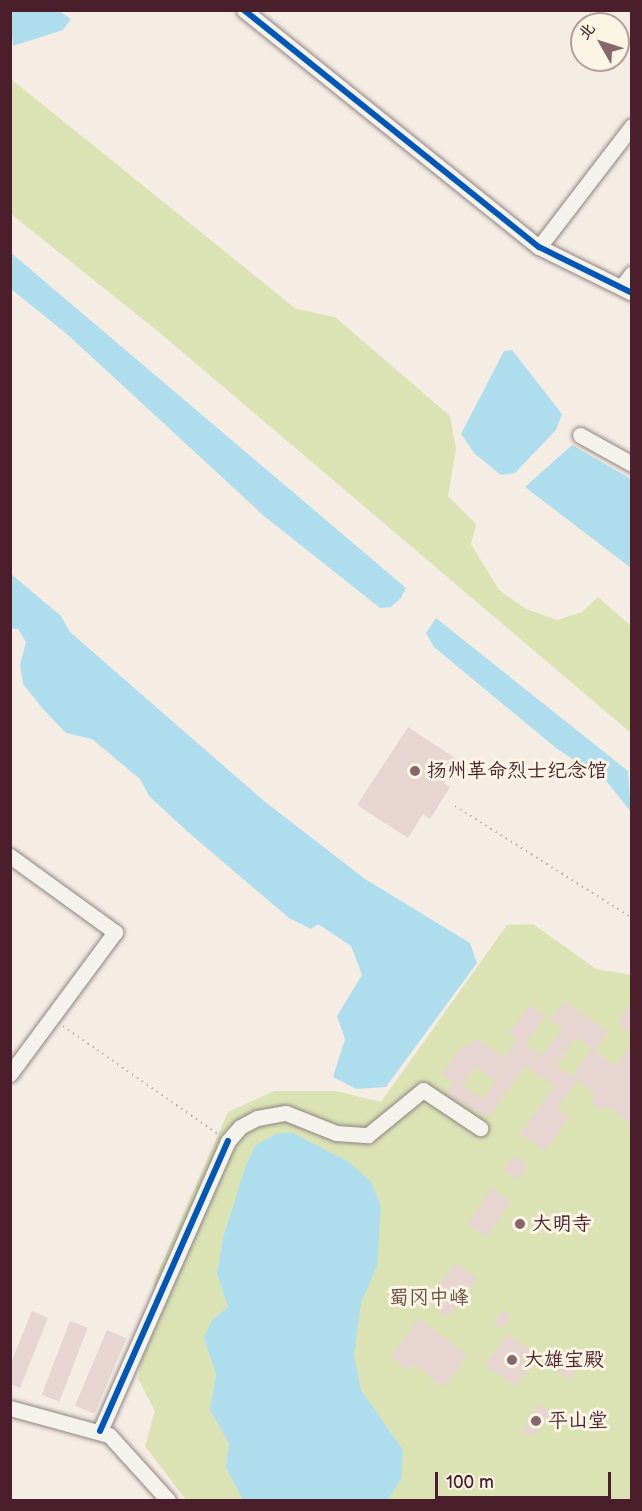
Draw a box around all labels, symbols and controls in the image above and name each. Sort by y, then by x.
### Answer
north arrow [570,12,630,72]
text: 北 [575,19,600,44]
place label: 扬州革命烈士纪念馆 [427,759,607,783]
marker: 扬州革命烈士纪念馆 [408,764,422,778]
place label: 大明寺 [532,1212,592,1236]
marker: 大明寺 [513,1217,527,1231]
park label: 蜀冈中峰 [389,1286,469,1310]
place label: 大雄宝殿 [524,1348,604,1372]
marker: 大雄宝殿 [505,1353,519,1367]
place label: 平山堂 [548,1409,608,1433]
marker: 平山堂 [529,1414,543,1428]
scale bar [438,1460,614,1498]
text: 100 m [446,1472,494,1493]

